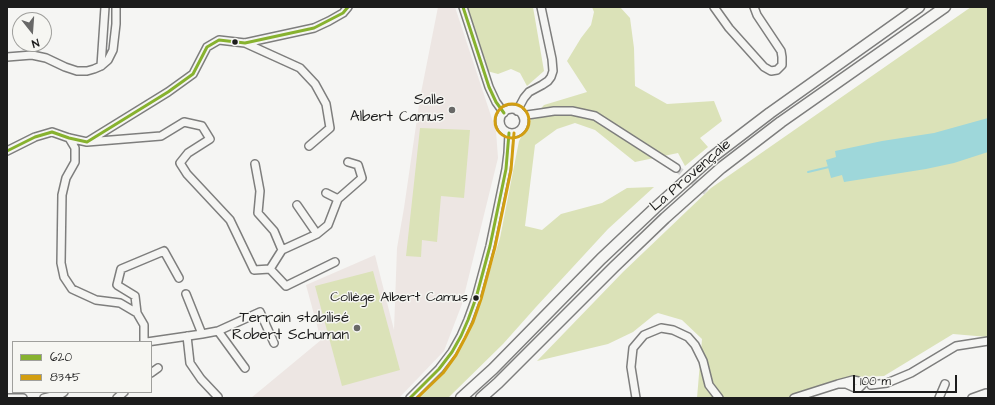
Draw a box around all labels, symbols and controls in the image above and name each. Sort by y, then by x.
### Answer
north arrow [12,12,52,52]
text: N [30,35,41,51]
unlabelled marker [230,37,240,47]
place label: Salle Albert Camus [350,92,444,127]
marker: Salle Albert Camus [447,105,457,115]
street label: La Provençale [647,136,735,216]
place label: Collège Albert Camus [330,290,468,306]
marker: Collège Albert Camus [471,293,481,303]
place label: Terrain stabilisé Robert Schuman [232,310,349,345]
marker: Terrain stabilisé Robert Schuman [352,323,362,333]
legend [12,341,152,393]
text: 620 [50,349,72,366]
scale bar [855,367,959,393]
text: 8345 [50,369,81,386]
text: 100 m [860,373,891,390]

